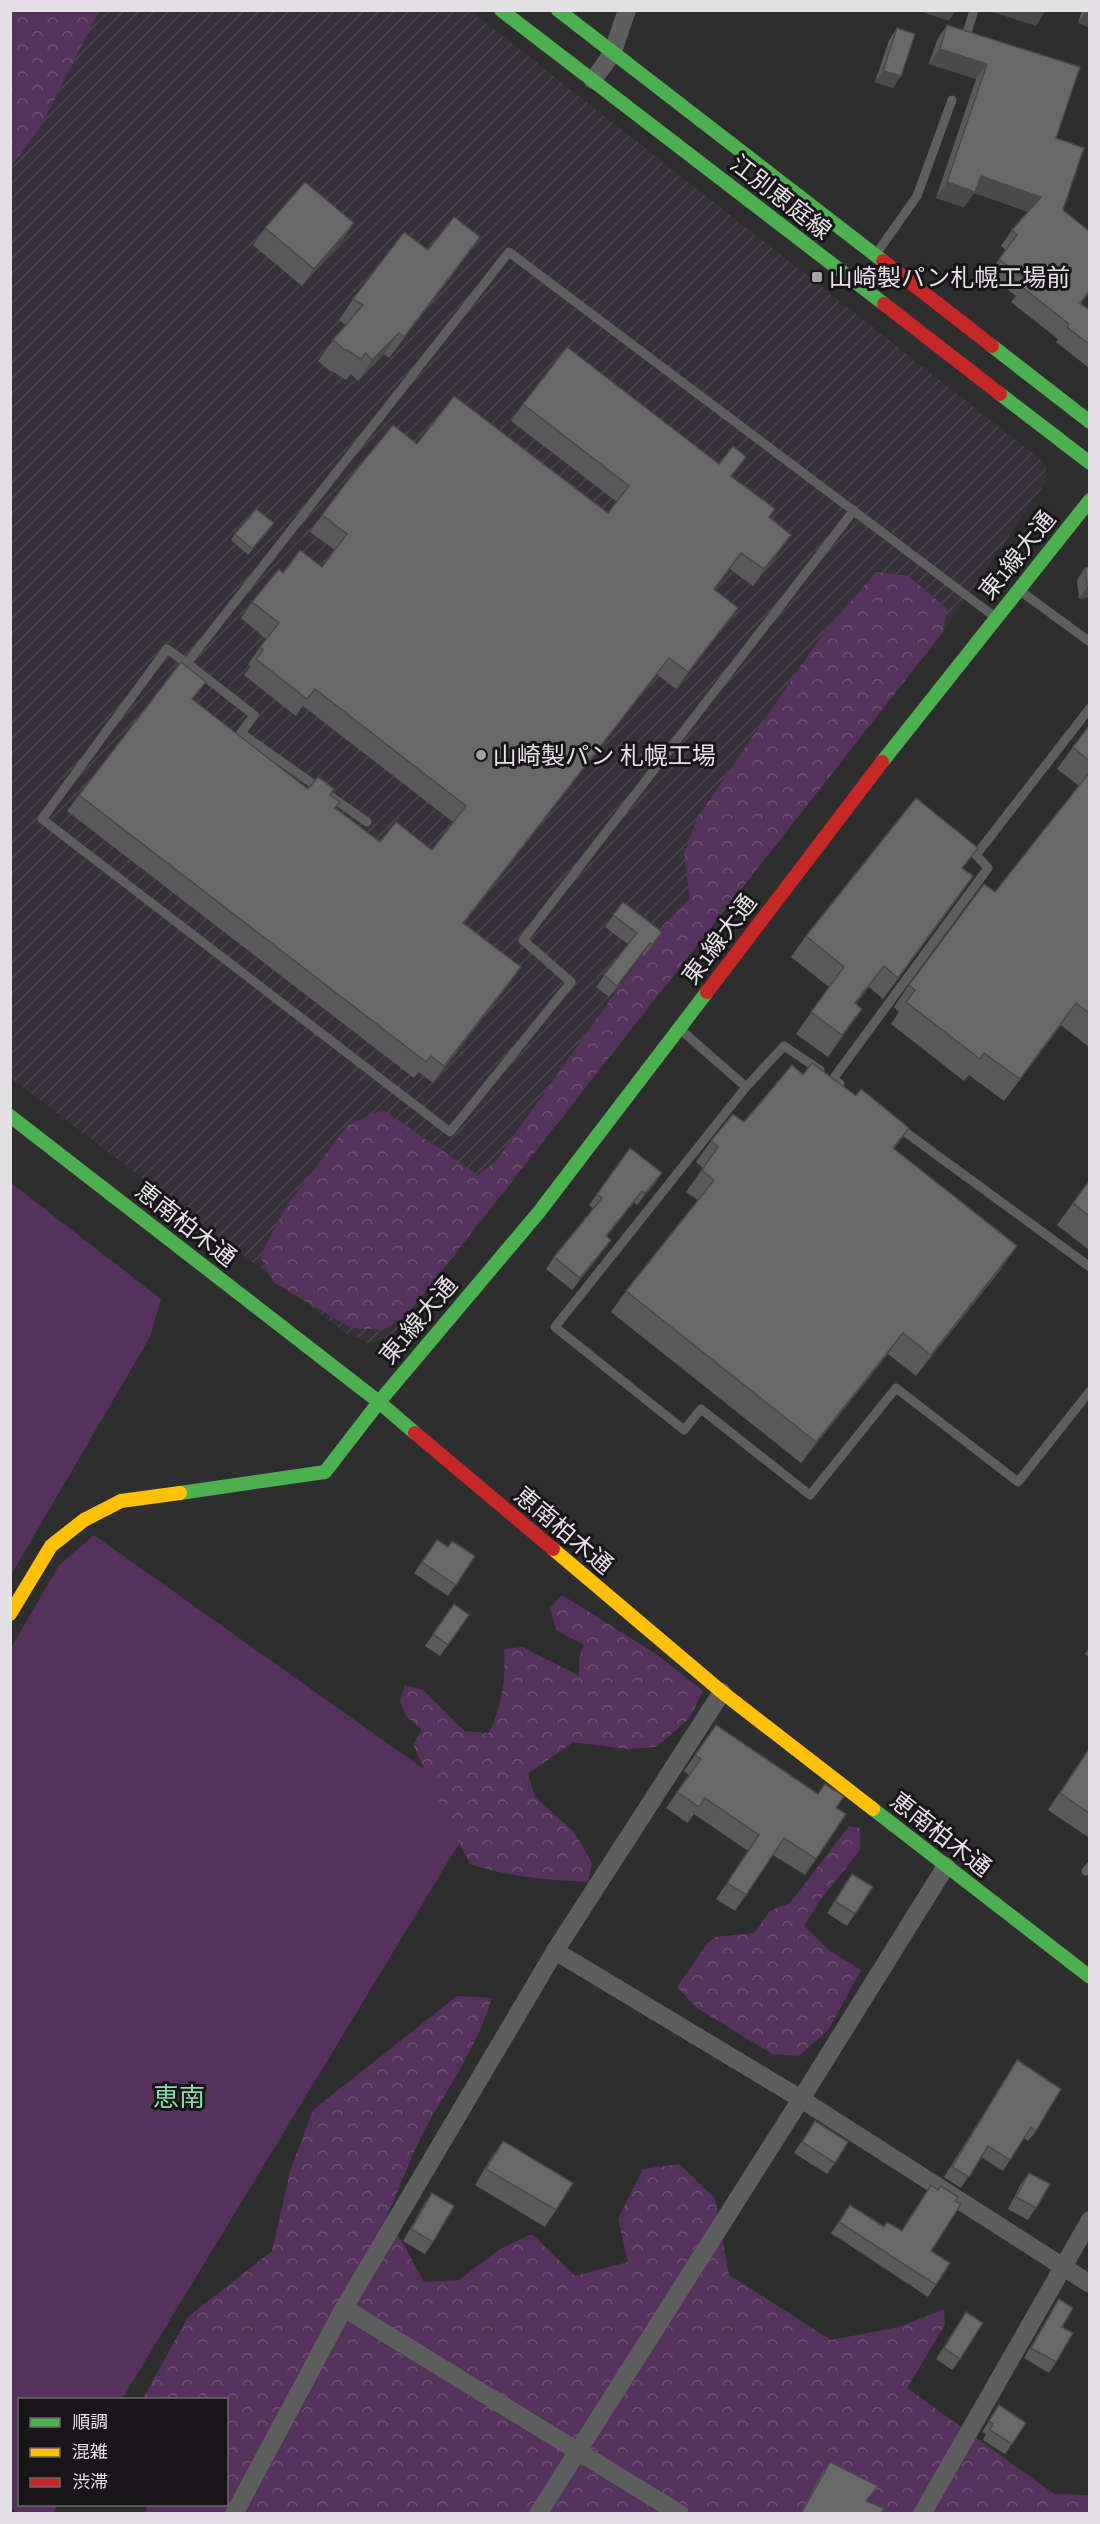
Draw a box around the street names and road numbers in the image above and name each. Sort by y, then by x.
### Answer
street label: 江別恵庭線 [725,149,837,245]
street label: 東1線大通 [973,505,1061,605]
street label: 東1線大通 [676,888,762,990]
street label: 恵南柏木通 [130,1176,242,1272]
street label: 東1線大通 [373,1270,463,1370]
street label: 恵南柏木通 [509,1480,619,1580]
street label: 恵南柏木通 [885,1786,997,1882]

